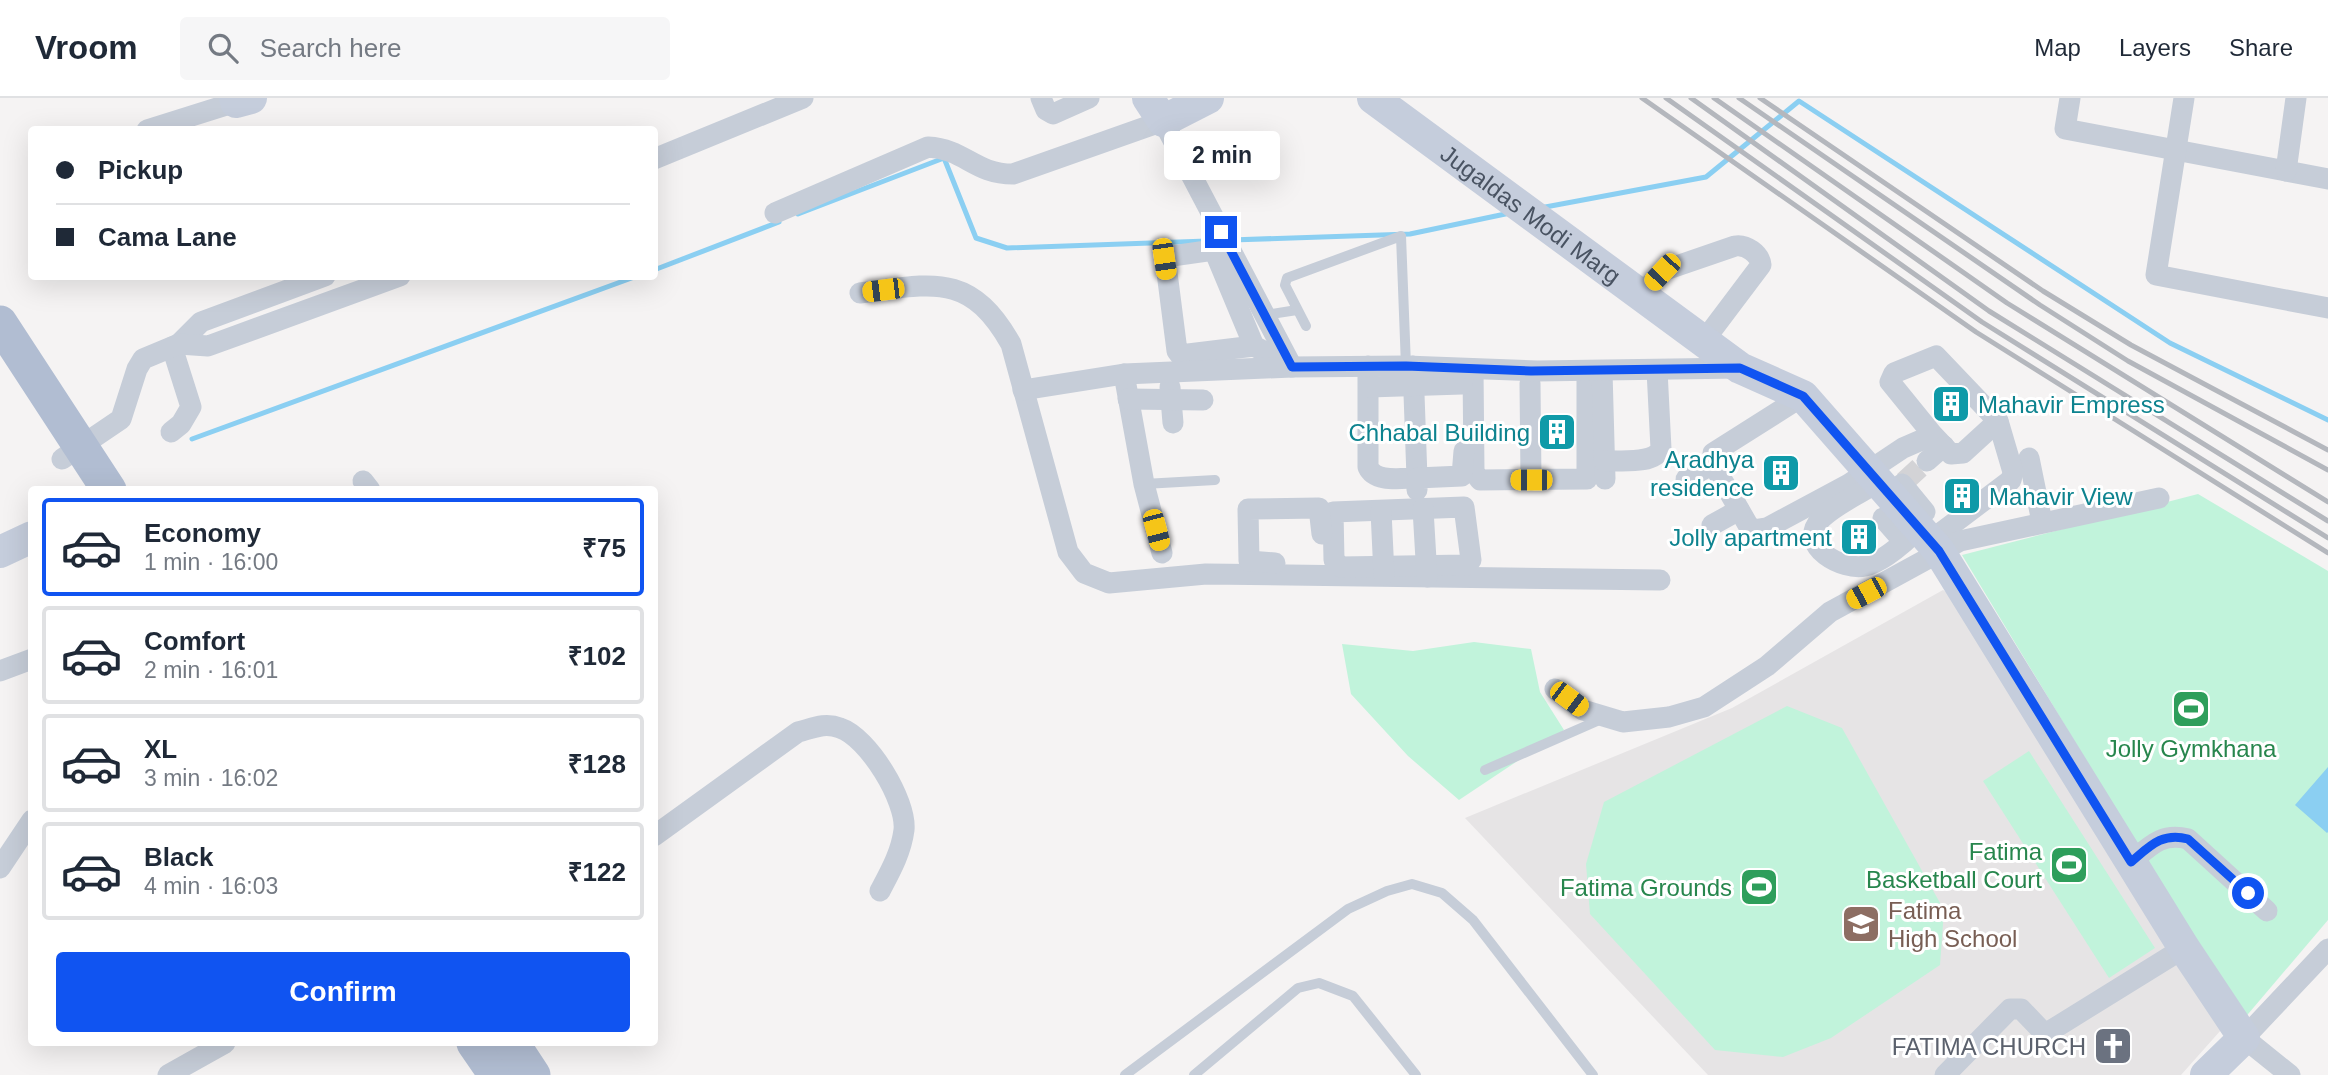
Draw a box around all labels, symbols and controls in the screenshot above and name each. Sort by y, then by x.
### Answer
search box [180,17,670,80]
text: Vroom [35,29,138,66]
icon: search [204,29,242,67]
text: Search here [260,33,401,63]
text: Map [2034,34,2081,61]
text: Layers [2119,34,2191,61]
text: Share [2229,34,2293,61]
callout: 2 min [1163,130,1279,180]
street label: Jugaldas Modi Marg [1436,139,1626,289]
text: 2 min [1192,142,1252,168]
text: Pickup [98,155,183,185]
route end [1205,216,1237,248]
text: Cama Lane [98,222,237,252]
car [1151,237,1178,281]
car [1640,249,1685,295]
car [861,277,906,303]
building icon: Mahavir Empress [1930,383,1972,425]
place label: Mahavir Empress [1978,391,2165,418]
building icon: Chhabal Building [1536,411,1578,453]
place label: Chhabal Building [1349,419,1530,446]
place label: Aradhya residence [1650,446,1755,501]
building icon: Aradhya residence [1760,452,1802,494]
car [1511,470,1553,491]
building icon: Mahavir View [1941,475,1983,517]
place label: Mahavir View [1989,483,2133,510]
car [1141,507,1172,553]
icon: car [60,516,123,579]
building icon: Jolly apartment [1838,516,1880,558]
text: Economy [144,518,261,548]
place label: Jolly apartment [1669,524,1832,551]
text: ₹75 [582,533,626,563]
text: 1 min · 16:00 [144,549,278,575]
car [1843,574,1890,612]
icon: car [60,624,123,687]
text: Comfort [144,626,245,656]
text: ₹102 [568,641,626,671]
text: 2 min · 16:01 [144,657,278,683]
car [1546,678,1593,720]
sports icon: Jolly Gymkhana [2170,688,2212,730]
icon: car [60,732,123,795]
text: XL [144,734,177,764]
place label: Jolly Gymkhana [2106,735,2277,762]
text: ₹128 [568,749,626,779]
text: 3 min · 16:02 [144,765,278,791]
place label: Fatima Basketball Court [1866,838,2043,893]
icon: car [60,840,123,903]
text: Black [144,842,213,872]
sports icon: Fatima Basketball Court [2048,844,2090,886]
text: ₹122 [568,857,626,887]
sports icon: Fatima Grounds [1738,866,1780,908]
text: 4 min · 16:03 [144,873,278,899]
place label: Fatima Grounds [1560,874,1732,901]
route start [2232,877,2264,909]
place label: Fatima High School [1888,897,2017,952]
school or university icon: Fatima High School [1840,903,1882,945]
button: Confirm [56,952,630,1032]
church icon: FATIMA CHURCH [2092,1025,2134,1067]
place label: FATIMA CHURCH [1892,1033,2086,1060]

